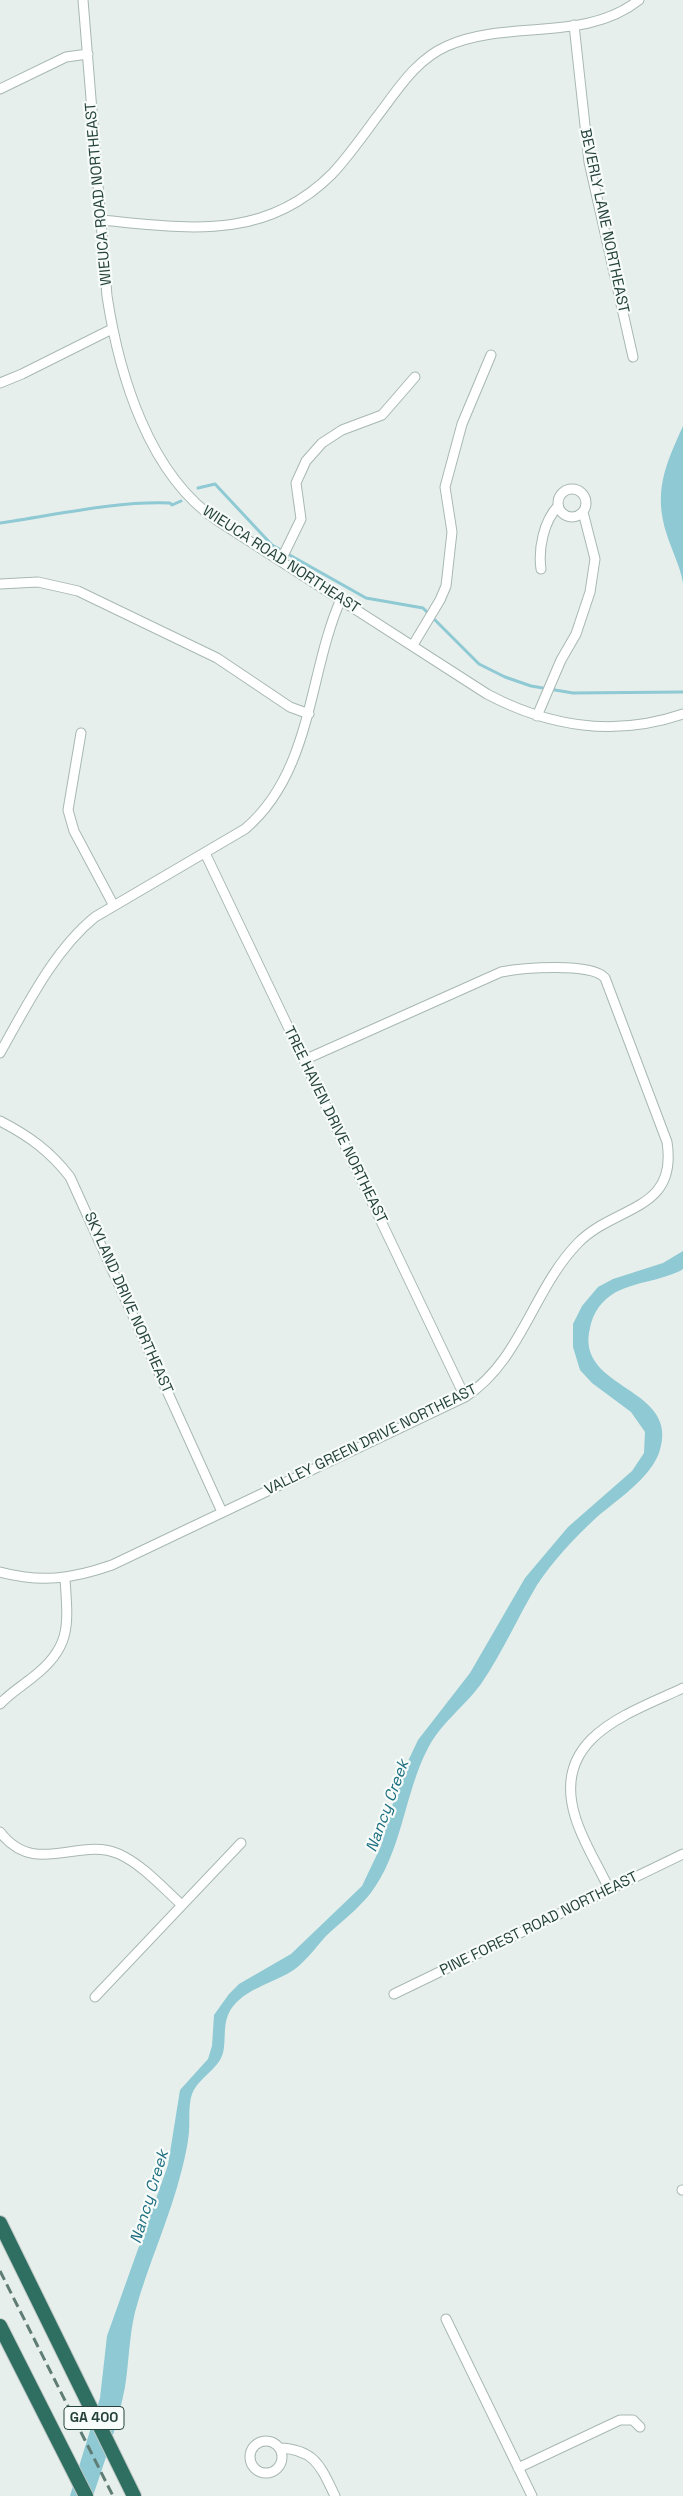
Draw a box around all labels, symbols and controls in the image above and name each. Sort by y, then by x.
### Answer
street label: WIEUCA ROAD NORTHEAST [82,102,116,286]
street label: BEVERLY LANE NORTHEAST [576,127,632,315]
street label: WIEUCA ROAD NORTHEAST [199,502,363,618]
street label: TREE HAVEN DRIVE NORTHEAST [279,1023,391,1227]
street label: SKYLAND DRIVE NORTHEAST [80,1209,176,1397]
street label: VALLEY GREEN DRIVE NORTHEAST [262,1381,480,1499]
water label: Nancy Creek [362,1757,414,1855]
street label: PINE FOREST ROAD NORTHEAST [437,1868,641,1980]
water label: Nancy Creek [127,2148,173,2246]
road number: GA 400 [64,2406,124,2430]

